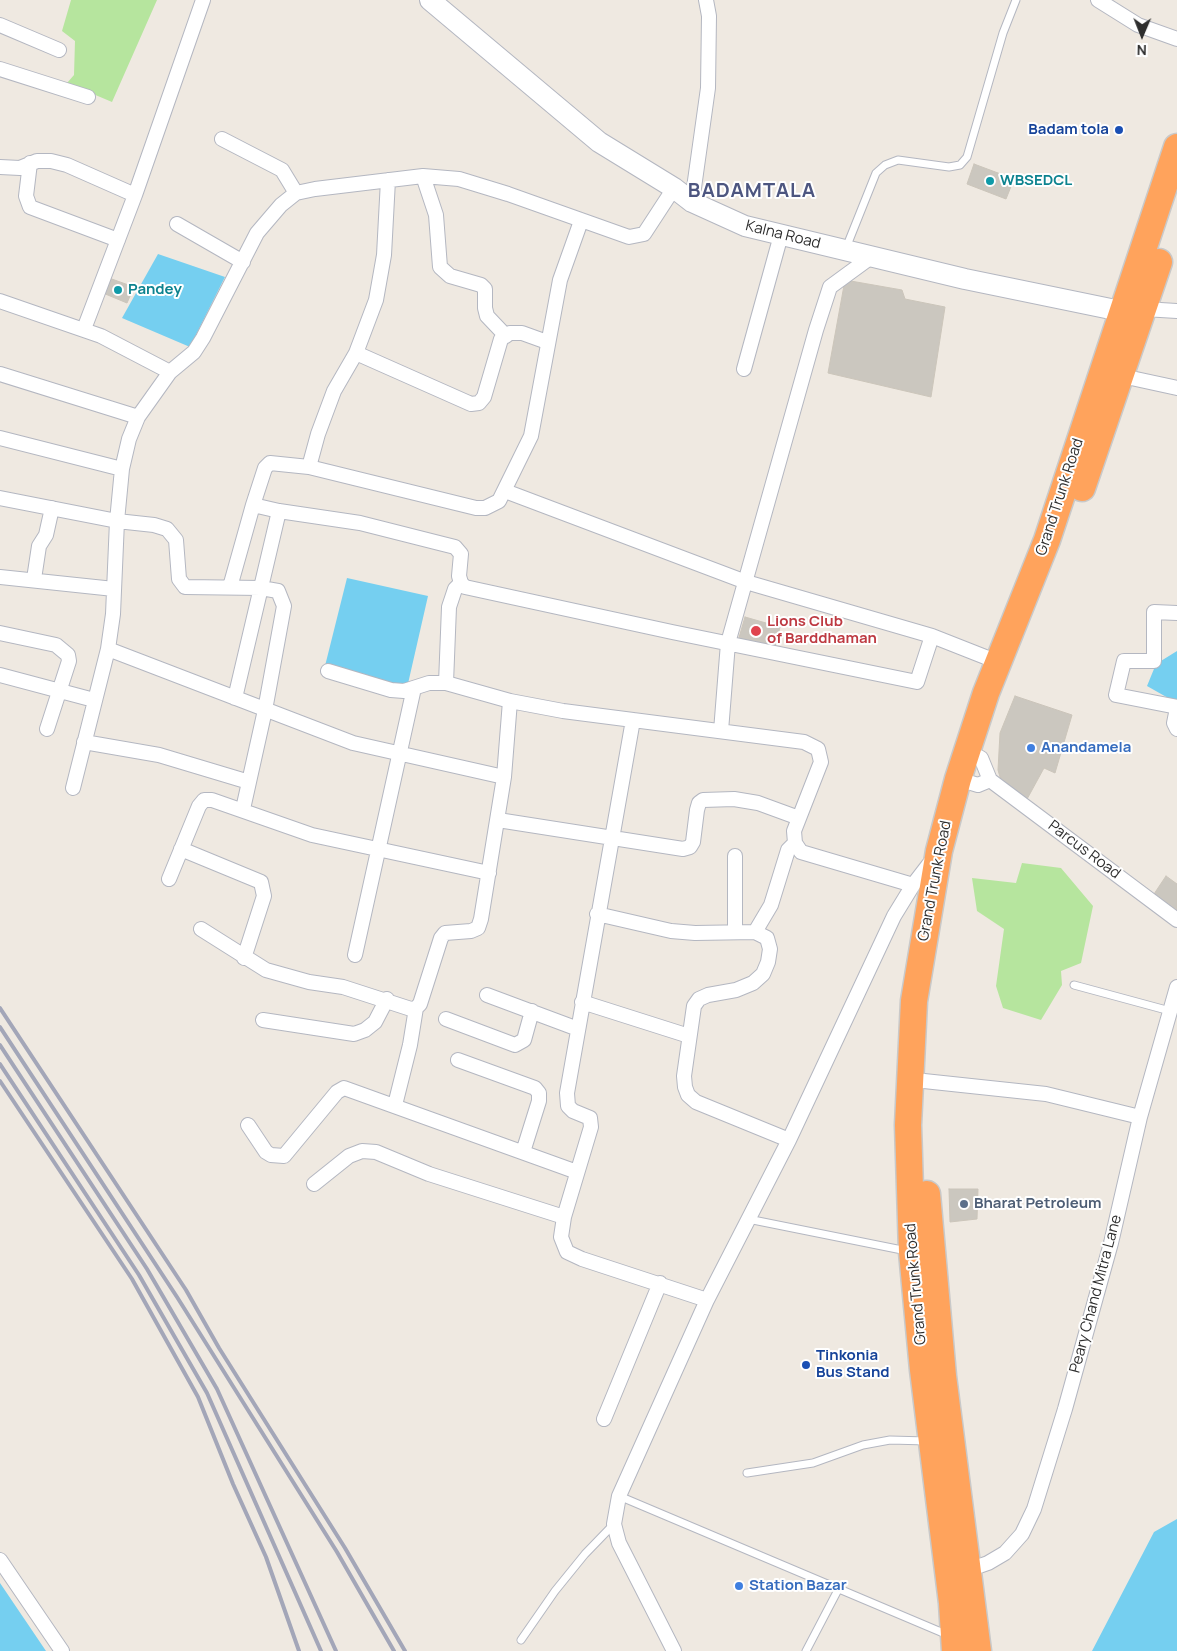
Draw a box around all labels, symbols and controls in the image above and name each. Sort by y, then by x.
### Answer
north arrow [1117,10,1167,60]
text: N [1137,41,1147,60]
place label: Badam tola [1028,121,1109,139]
marker: Badam tola [1113,124,1125,136]
place label: WBSEDCL [1000,172,1072,190]
marker: WBSEDCL [984,175,996,187]
district label: BADAMTALA [687,179,817,203]
street label: Kalna Road [744,217,822,253]
place label: Pandey [128,281,182,299]
marker: Pandey [112,284,124,296]
street label: Grand Trunk Road [1033,436,1087,558]
place label: Lions Club of Barddhaman [767,613,877,648]
marker: Lions Club of Barddhaman [749,624,763,638]
place label: Anandamela [1041,739,1131,757]
marker: Anandamela [1025,742,1037,754]
street label: Parcus Road [1044,817,1124,883]
street label: Grand Trunk Road [915,819,955,943]
place label: Bharat Petroleum [974,1195,1102,1213]
marker: Bharat Petroleum [958,1198,970,1210]
street label: Peary Chand Mitra Lane [1066,1213,1126,1375]
street label: Grand Trunk Road [902,1222,930,1346]
place label: Tinkonia Bus Stand [816,1347,889,1382]
marker: Tinkonia Bus Stand [800,1359,812,1371]
place label: Station Bazar [749,1577,847,1595]
marker: Station Bazar [733,1580,745,1592]

